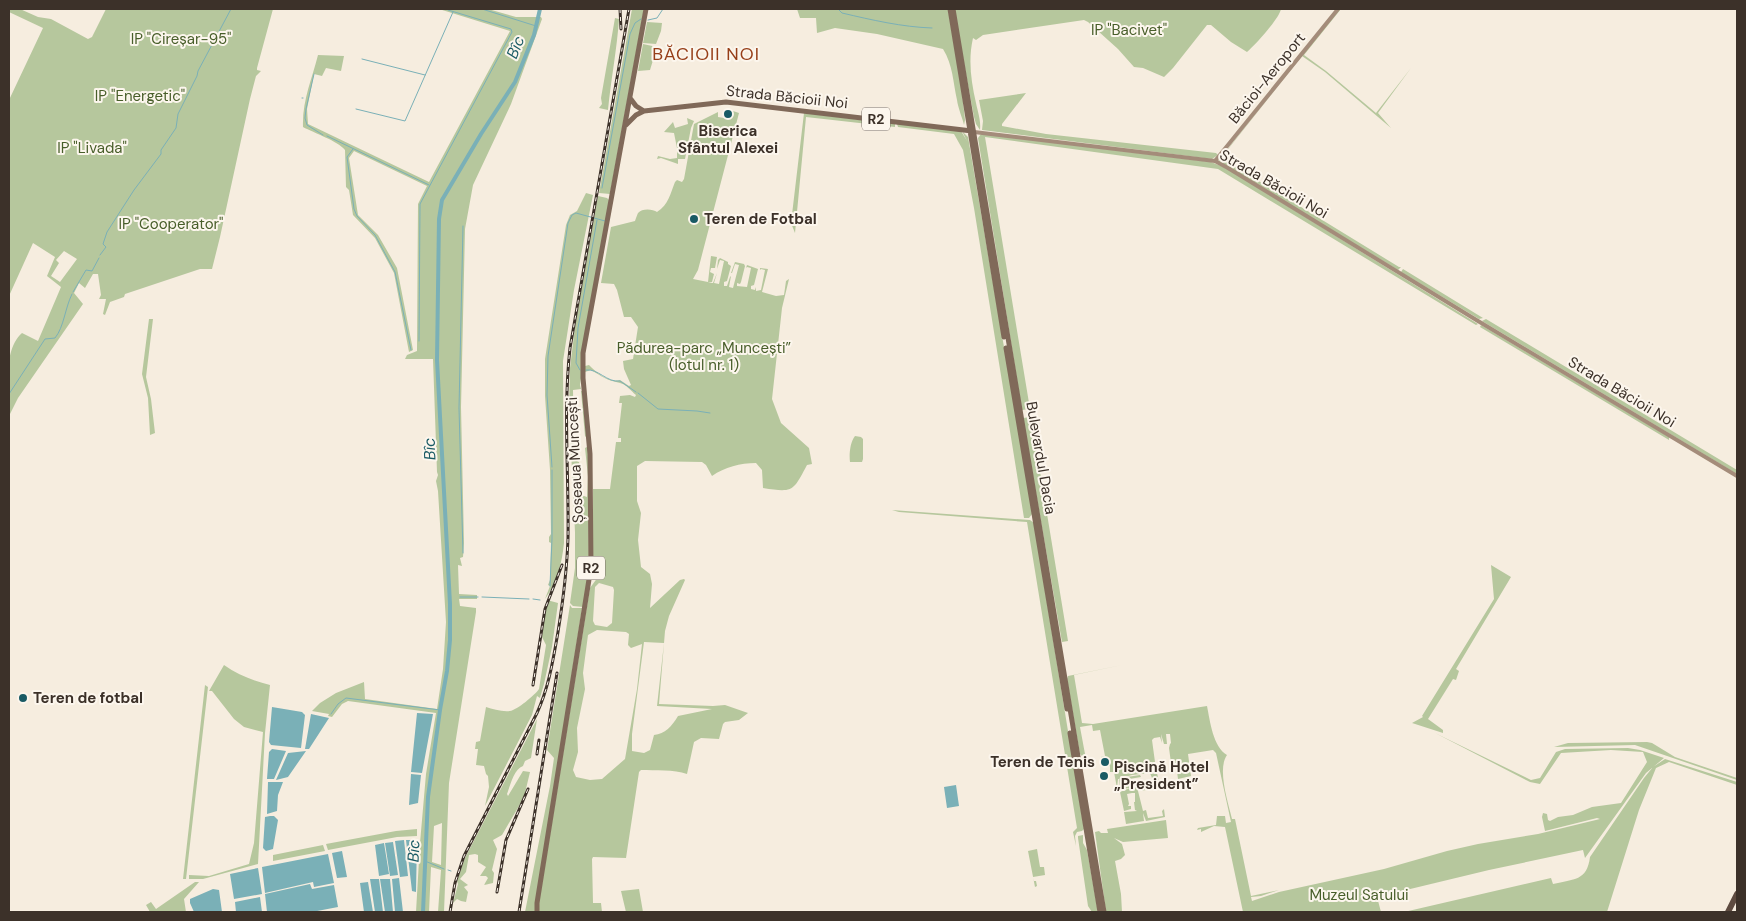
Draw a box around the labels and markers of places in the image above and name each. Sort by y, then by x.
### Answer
marker: Biserica Sfântul Alexei [722,108,734,120]
place label: Biserica Sfântul Alexei [678,121,778,158]
place label: Teren de Fotbal [704,209,817,229]
marker: Teren de Fotbal [688,213,700,225]
place label: Teren de fotbal [33,688,143,708]
marker: Teren de fotbal [17,692,29,704]
place label: Teren de Tenis [990,752,1095,772]
marker: Teren de Tenis [1099,756,1111,768]
place label: Piscină Hotel „President” [1114,757,1209,794]
marker: Piscină Hotel „President” [1098,770,1110,782]

